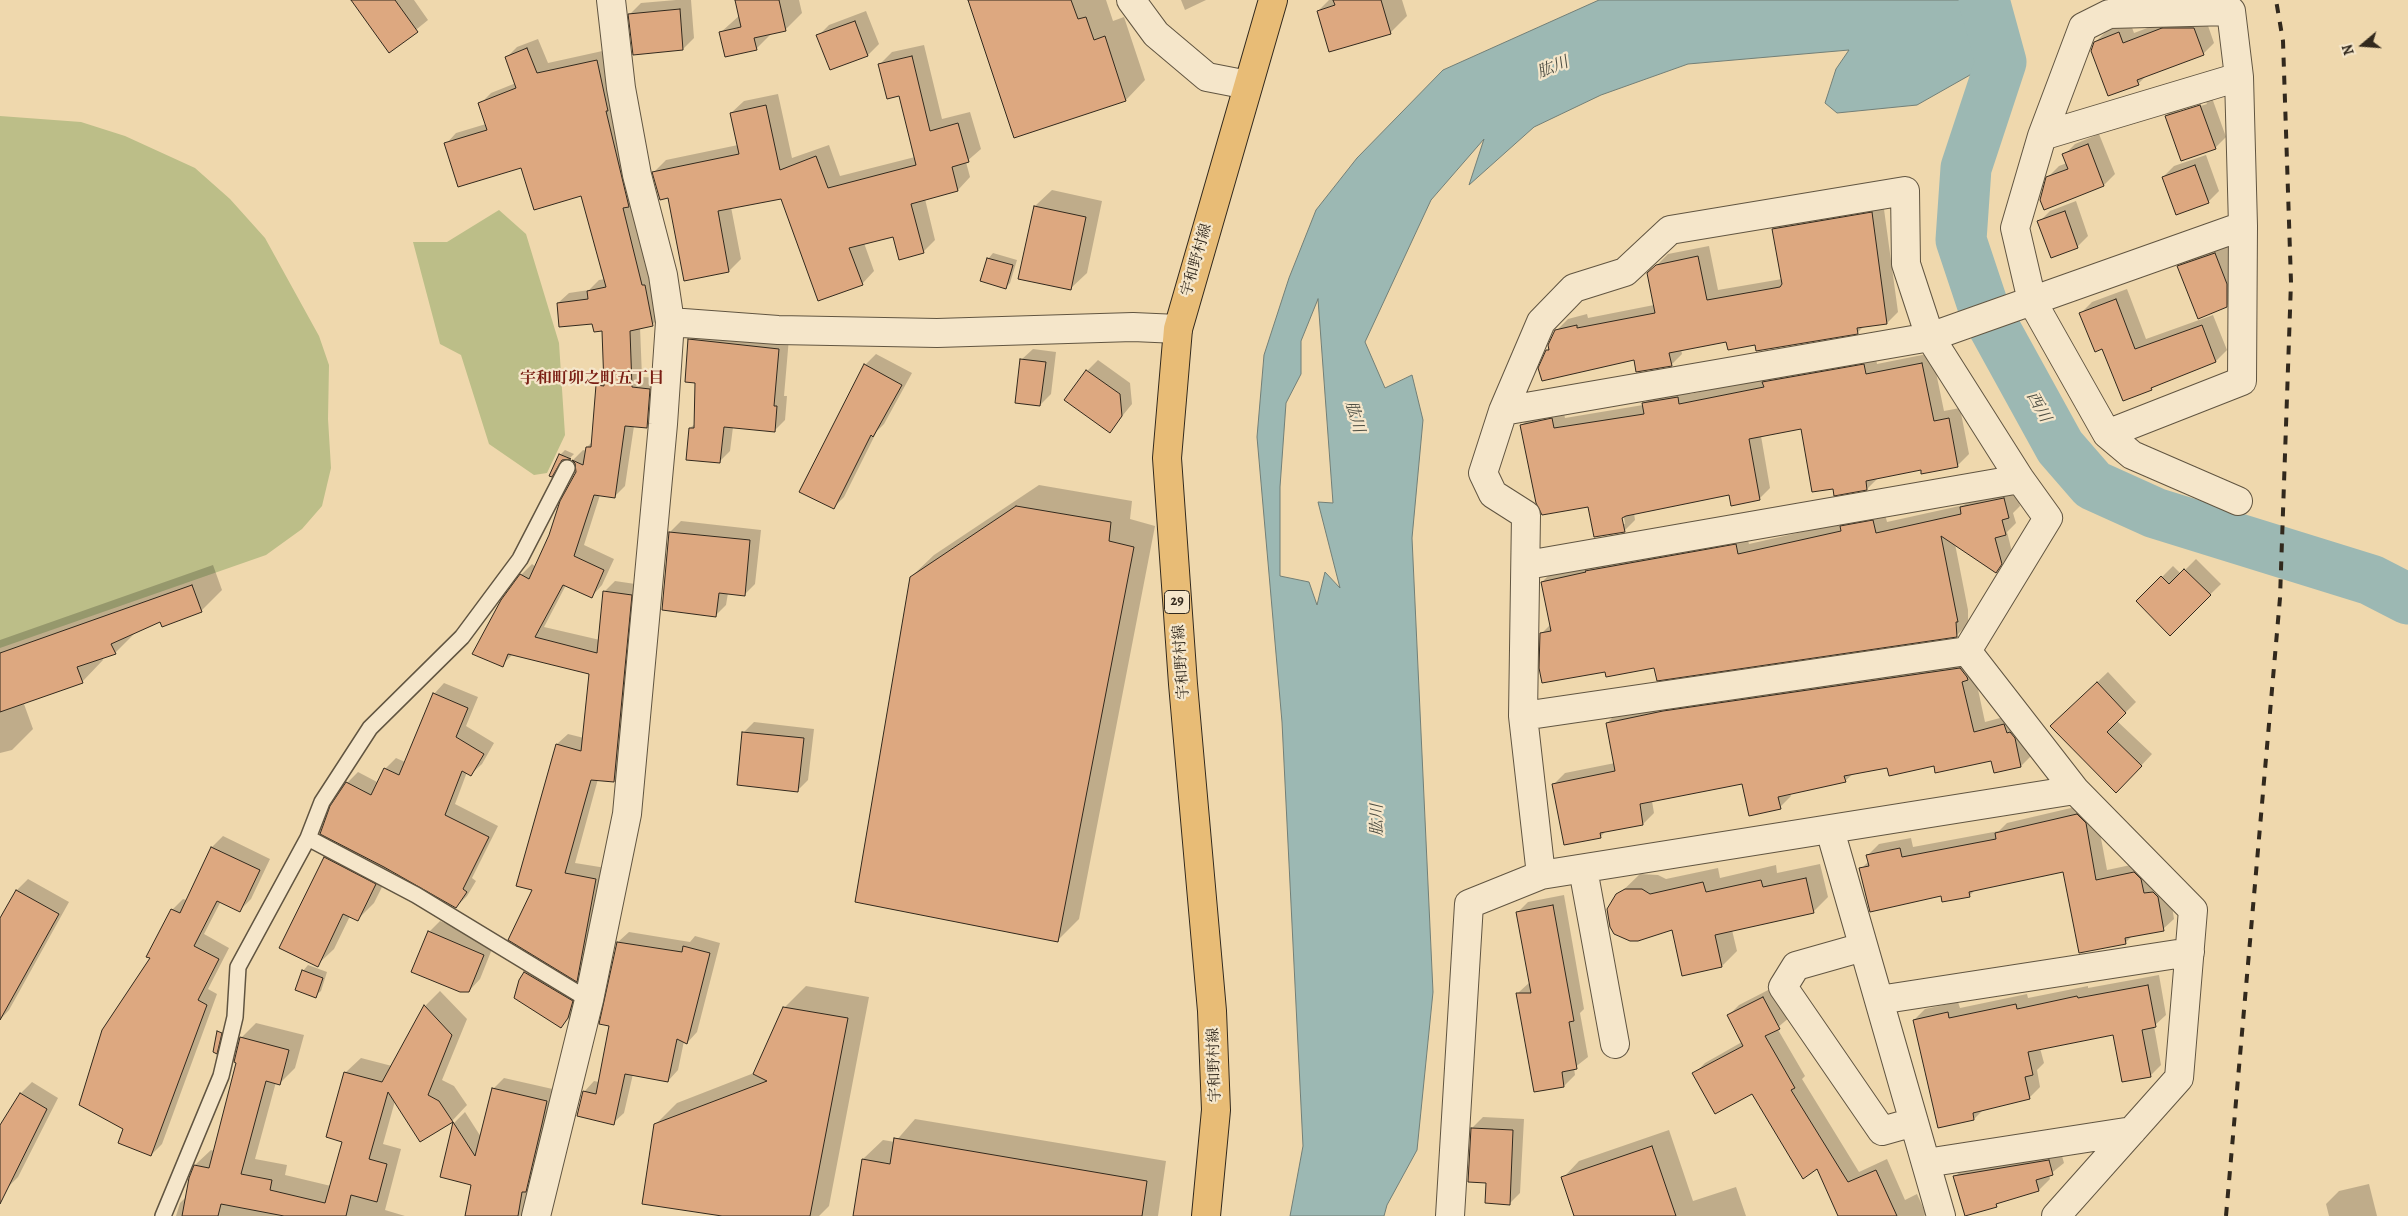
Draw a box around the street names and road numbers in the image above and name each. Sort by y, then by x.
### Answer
street label: 宇和野村線 [1178,221,1216,299]
road number: 29 [1164,590,1190,614]
street label: 宇和野村線 [1170,624,1194,700]
street label: 宇和野村線 [1205,1027,1225,1103]

